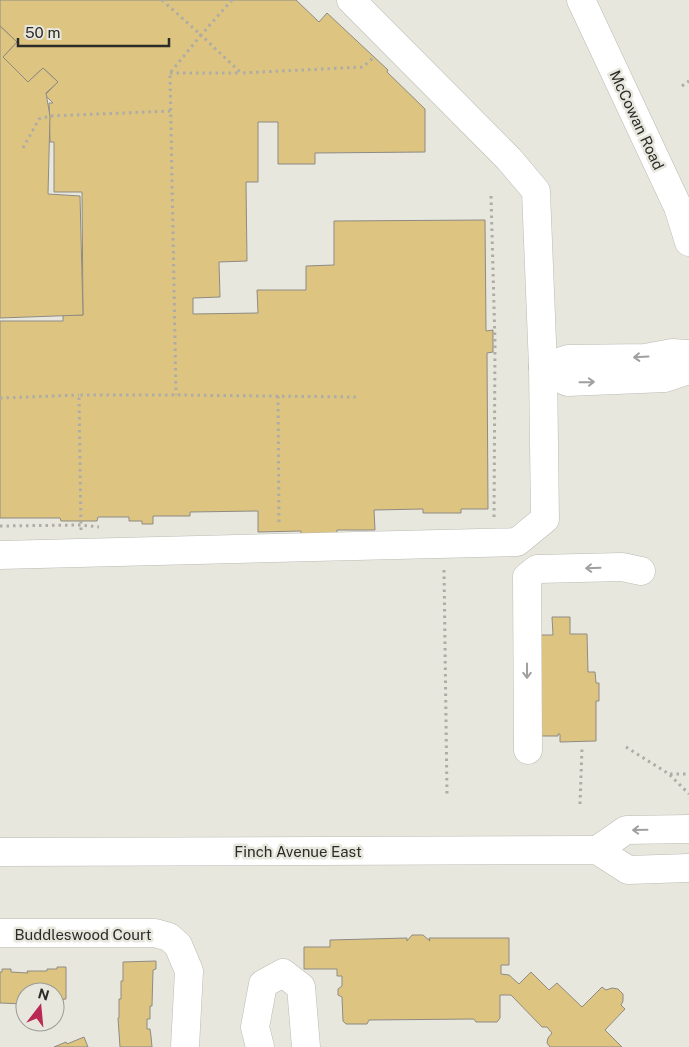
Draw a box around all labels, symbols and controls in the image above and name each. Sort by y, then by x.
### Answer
scale bar [18,15,169,47]
text: 50 m [25,24,60,41]
street label: McCowan Road [607,68,667,172]
one-way arrow [633,353,649,362]
one-way arrow [579,377,595,386]
one-way arrow [585,563,602,573]
one-way arrow [522,663,532,679]
one-way arrow [633,825,649,835]
street label: Finch Avenue East [234,843,362,860]
street label: Buddleswood Court [14,926,152,943]
north arrow [15,982,65,1032]
text: N [36,985,51,1004]

